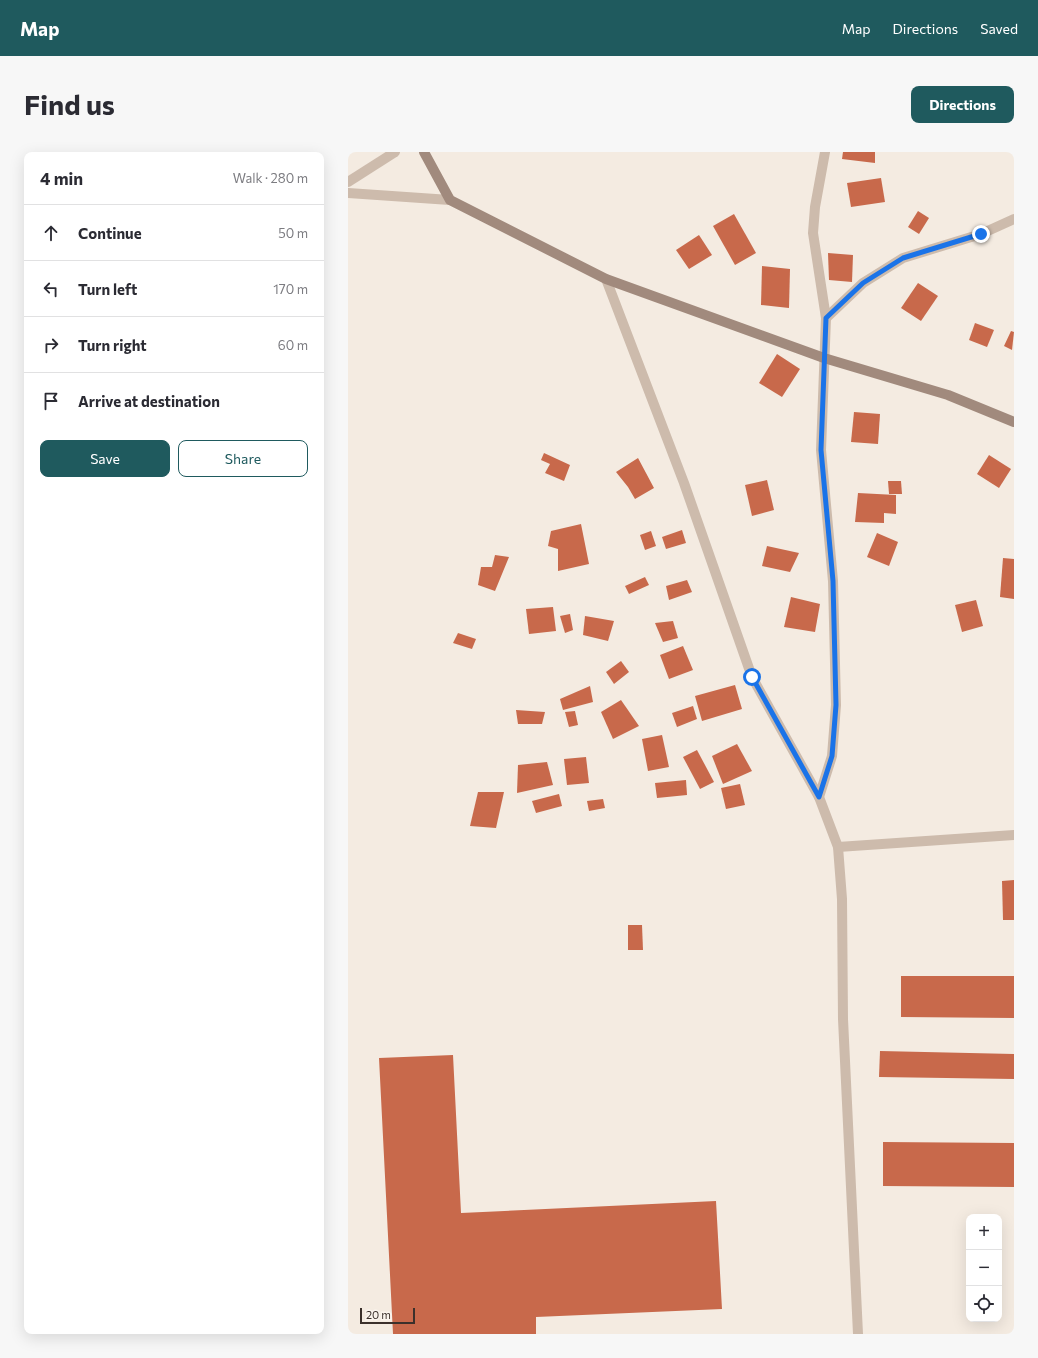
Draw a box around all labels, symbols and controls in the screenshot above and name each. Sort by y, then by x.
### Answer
text: Map [20,17,59,40]
text: Map [842,20,871,37]
text: Directions [893,20,958,37]
text: Saved [980,20,1018,37]
button: Directions [911,86,1014,123]
text: Find us [24,87,115,121]
text: 4 min [40,168,83,189]
text: Walk · 280 m [233,170,308,186]
icon: ahead [40,222,62,244]
text: Continue [78,224,142,242]
text: 50 m [278,225,308,241]
route end [972,225,990,243]
icon: left [40,278,62,300]
text: Turn left [78,280,137,298]
text: 170 m [273,281,308,297]
icon: right [40,334,62,356]
text: Turn right [78,336,147,354]
text: 60 m [278,337,308,353]
icon: arrive [40,390,62,412]
text: Arrive at destination [78,392,220,410]
button: Save [40,440,170,477]
button: Share [178,440,308,477]
route start [743,668,761,686]
map controls [966,1214,1002,1322]
button: + [966,1214,1002,1250]
button: − [966,1250,1002,1286]
button: locate [966,1286,1002,1322]
scale bar [360,1306,415,1325]
text: 20 m [366,1308,391,1321]

